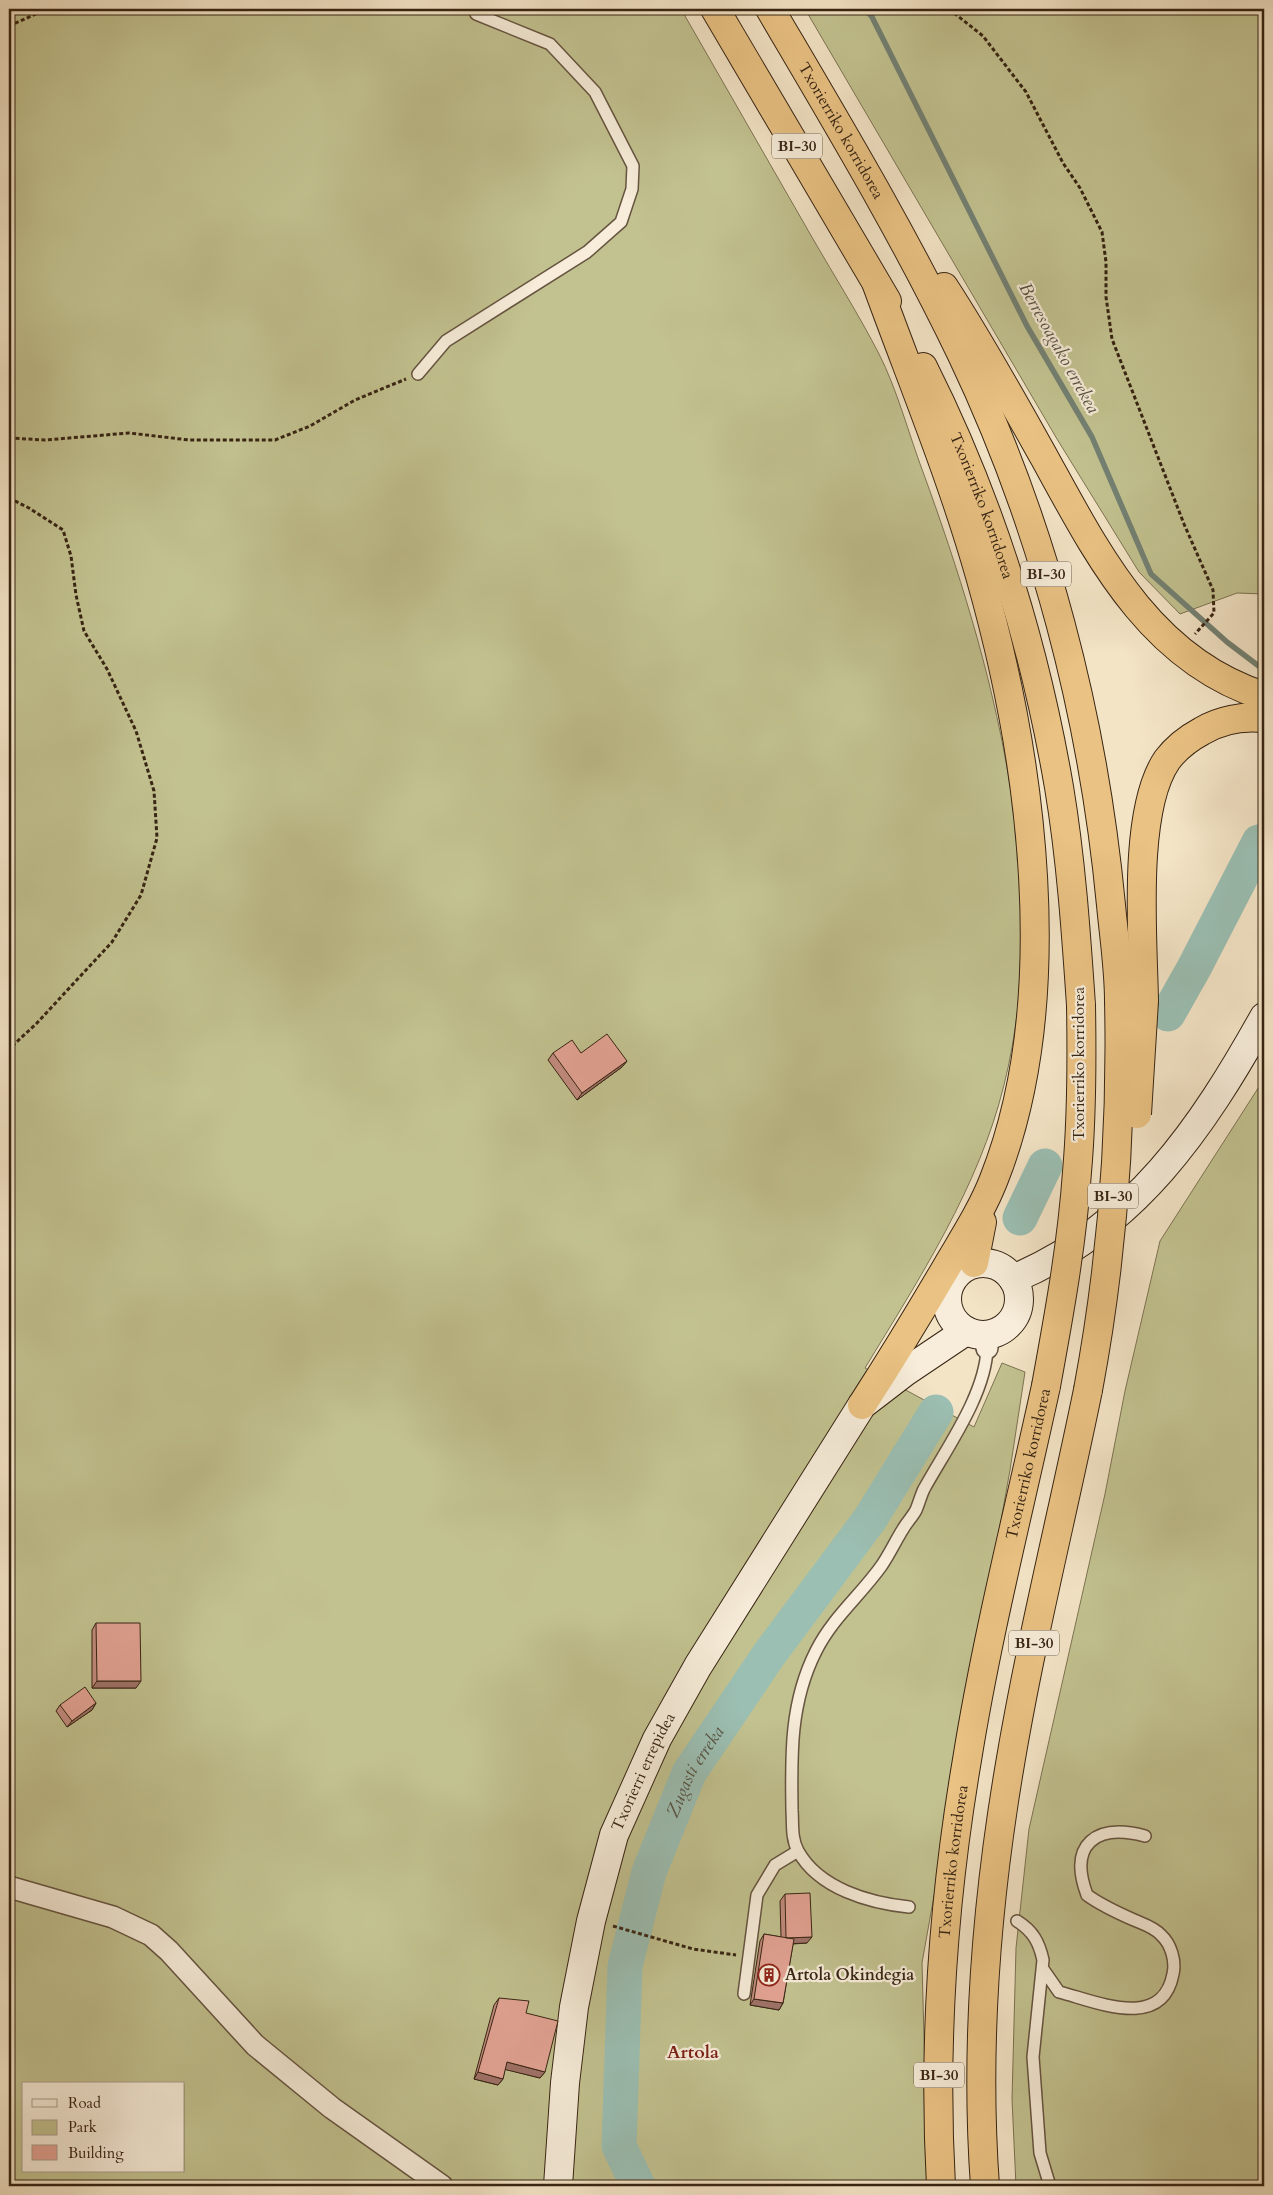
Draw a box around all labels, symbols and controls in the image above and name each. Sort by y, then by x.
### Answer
street label: Txorierriko korridorea [793,58,889,203]
road number: BI-30 [772,134,822,158]
water label: Berresoagako errekea [1013,278,1105,418]
street label: Txorierriko korridorea [944,429,1019,582]
road number: BI-30 [1021,562,1071,586]
street label: Txorierriko korridorea [1068,987,1090,1141]
road number: BI-30 [1088,1184,1138,1208]
street label: Txorierriko korridorea [1001,1386,1056,1542]
road number: BI-30 [1009,1630,1059,1656]
street label: Txorierri errepidea [606,1709,681,1835]
water label: Zugasti erreka [660,1721,730,1821]
street label: Txorierriko korridorea [934,1783,974,1939]
building icon: Artola Okindegia [757,1963,781,1987]
place label: Artola Okindegia [785,1964,914,1986]
district label: Artola [667,2040,719,2065]
road number: BI-30 [914,2062,964,2088]
legend [22,2082,185,2172]
text: Road [68,2093,101,2113]
text: Park [68,2117,97,2137]
text: Building [68,2143,124,2163]

